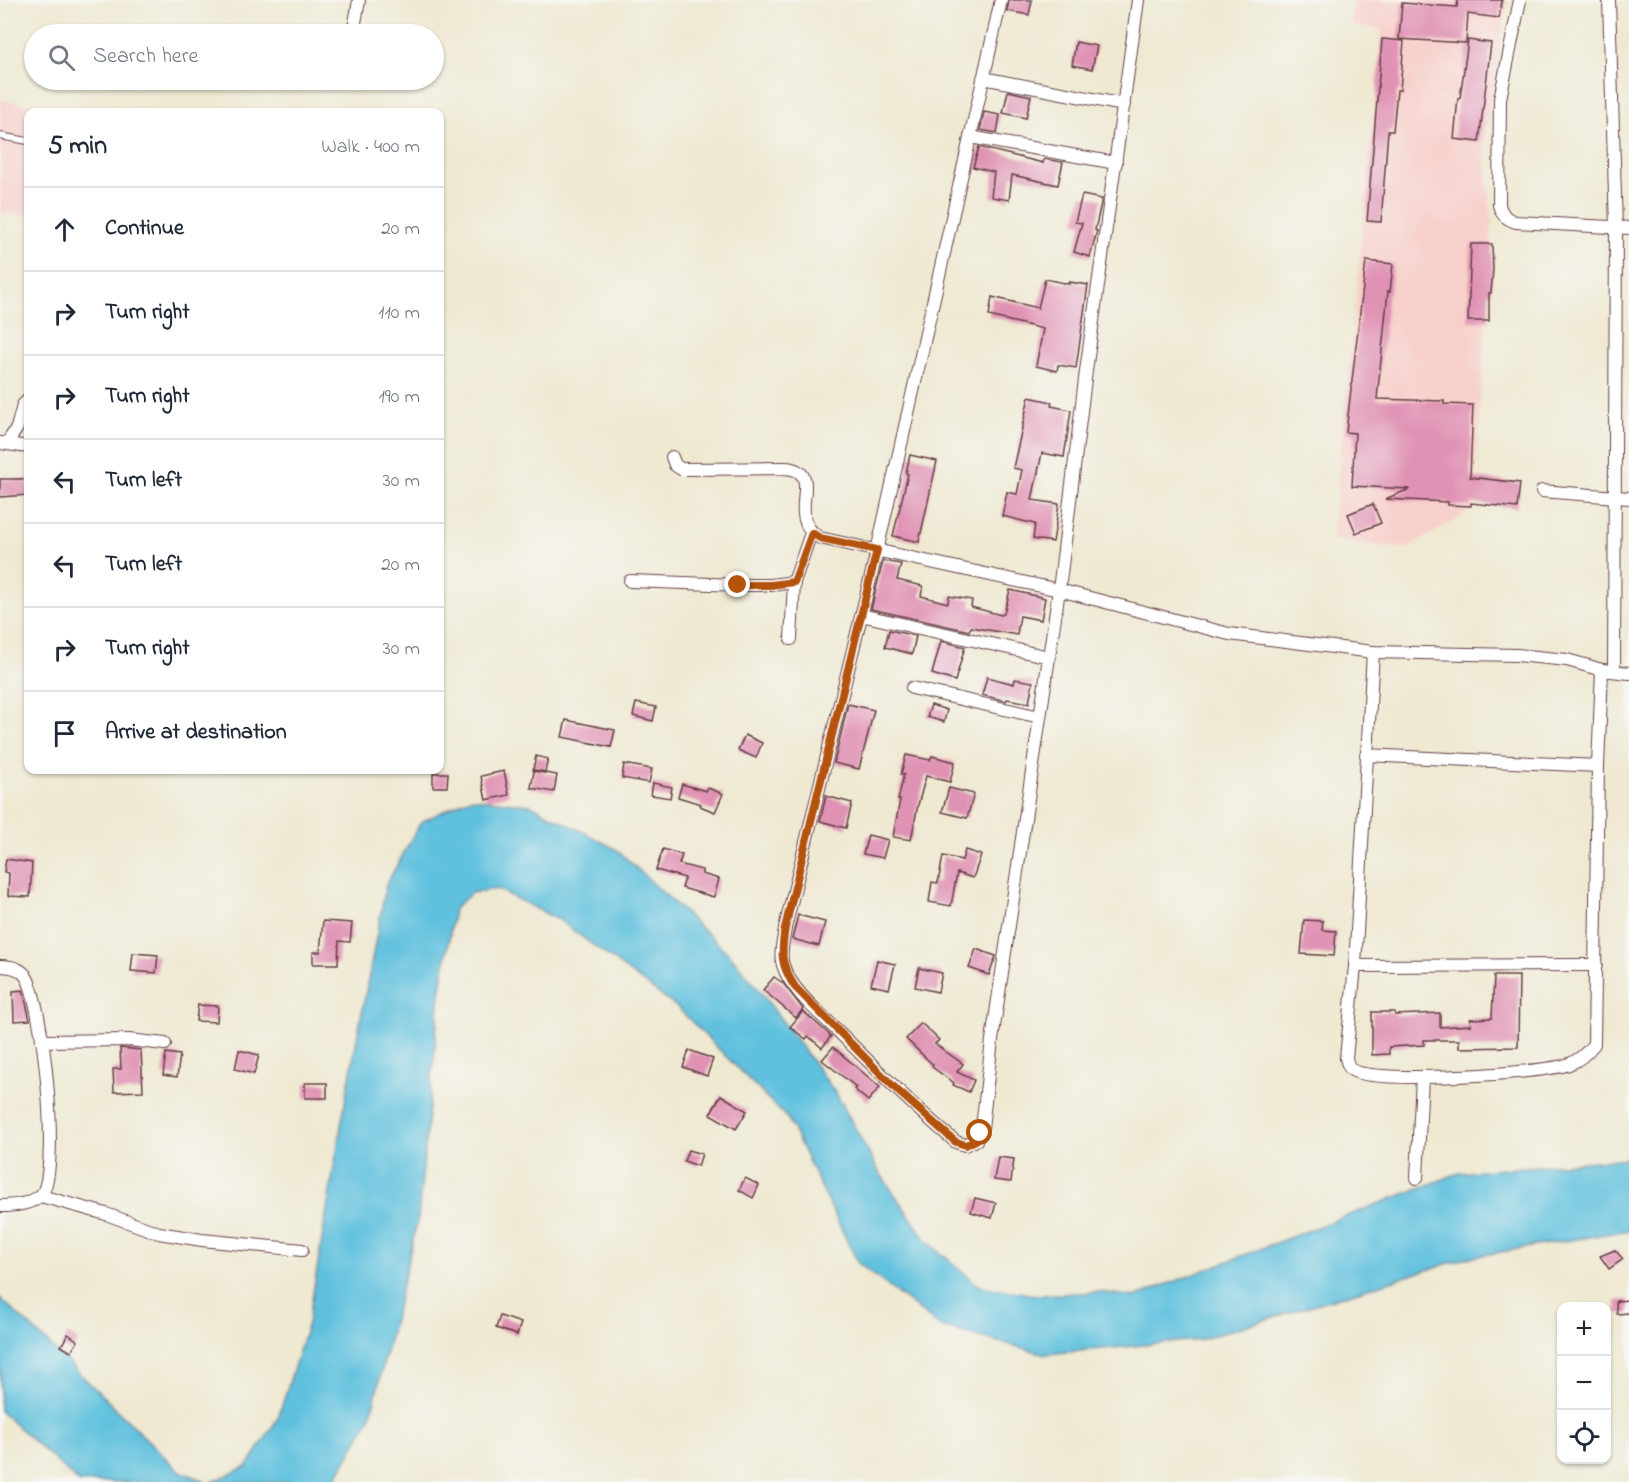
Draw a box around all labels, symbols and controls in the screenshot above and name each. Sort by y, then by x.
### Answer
search box [24,24,444,90]
icon: search [45,41,78,74]
text: Search here [93,41,198,73]
text: 5 min [48,128,107,166]
text: Walk · 400 m [321,133,420,162]
icon: ahead [48,213,81,246]
text: Continue [105,213,184,245]
text: 20 m [381,215,420,244]
icon: right [48,297,81,330]
text: Turn right [105,297,190,329]
text: 110 m [378,299,420,328]
icon: right [48,381,81,414]
text: Turn right [105,381,190,413]
text: 190 m [378,383,420,412]
icon: left [48,465,81,498]
text: Turn left [105,465,182,497]
text: 30 m [383,467,420,496]
icon: left [48,549,81,582]
text: Turn left [105,549,182,581]
text: 20 m [381,551,420,580]
route end [724,571,750,597]
icon: right [48,633,81,666]
text: Turn right [105,633,190,665]
text: 30 m [383,635,420,664]
icon: arrive [48,717,81,750]
text: Arrive at destination [105,717,287,749]
route start [966,1119,992,1145]
map controls [1557,1302,1611,1464]
button: + [1557,1302,1611,1356]
button: − [1557,1356,1611,1410]
button: locate [1557,1410,1611,1464]

